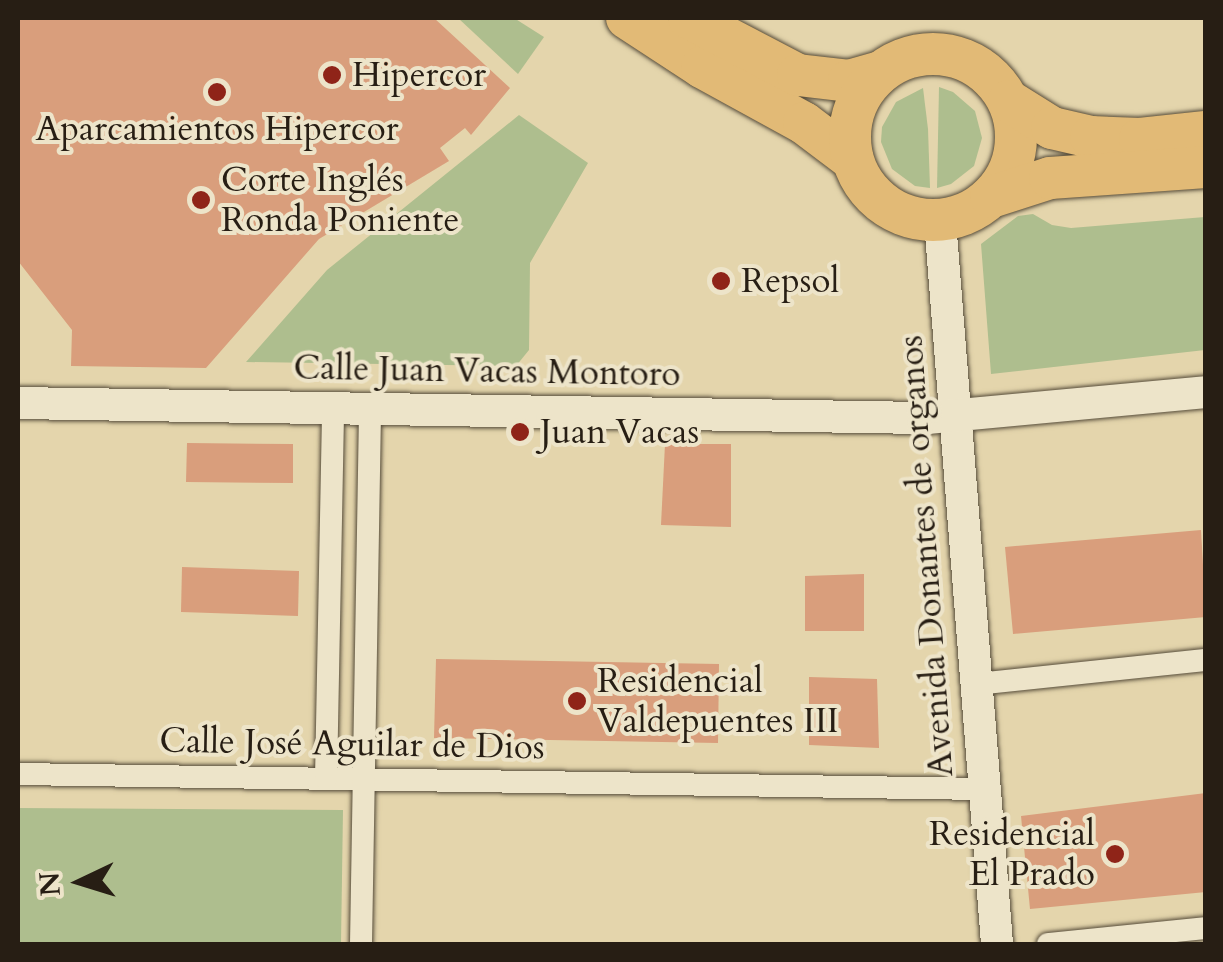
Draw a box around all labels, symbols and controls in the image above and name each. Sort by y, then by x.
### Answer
place label: Hipercor [352,54,486,96]
marker: Hipercor [321,64,343,86]
marker: Aparcamientos Hipercor [206,81,228,103]
place label: Aparcamientos Hipercor [36,108,398,150]
place label: Corte Inglés Ronda Poniente [221,159,459,241]
marker: Corte Inglés Ronda Poniente [190,189,212,211]
place label: Repsol [741,260,839,302]
marker: Repsol [710,270,732,292]
street label: Avenida Donantes de organos [890,334,962,778]
street label: Calle Juan Vacas Montoro [293,347,681,395]
place label: Juan Vacas [540,411,699,453]
marker: Juan Vacas [509,421,531,443]
place label: Residencial Valdepuentes III [597,660,839,742]
marker: Residencial Valdepuentes III [566,690,588,712]
street label: Calle José Aguilar de Dios [159,720,545,768]
place label: Residencial El Prado [929,813,1095,895]
north arrow [30,832,130,932]
marker: Residencial El Prado [1104,843,1126,865]
text: N [30,871,70,898]

